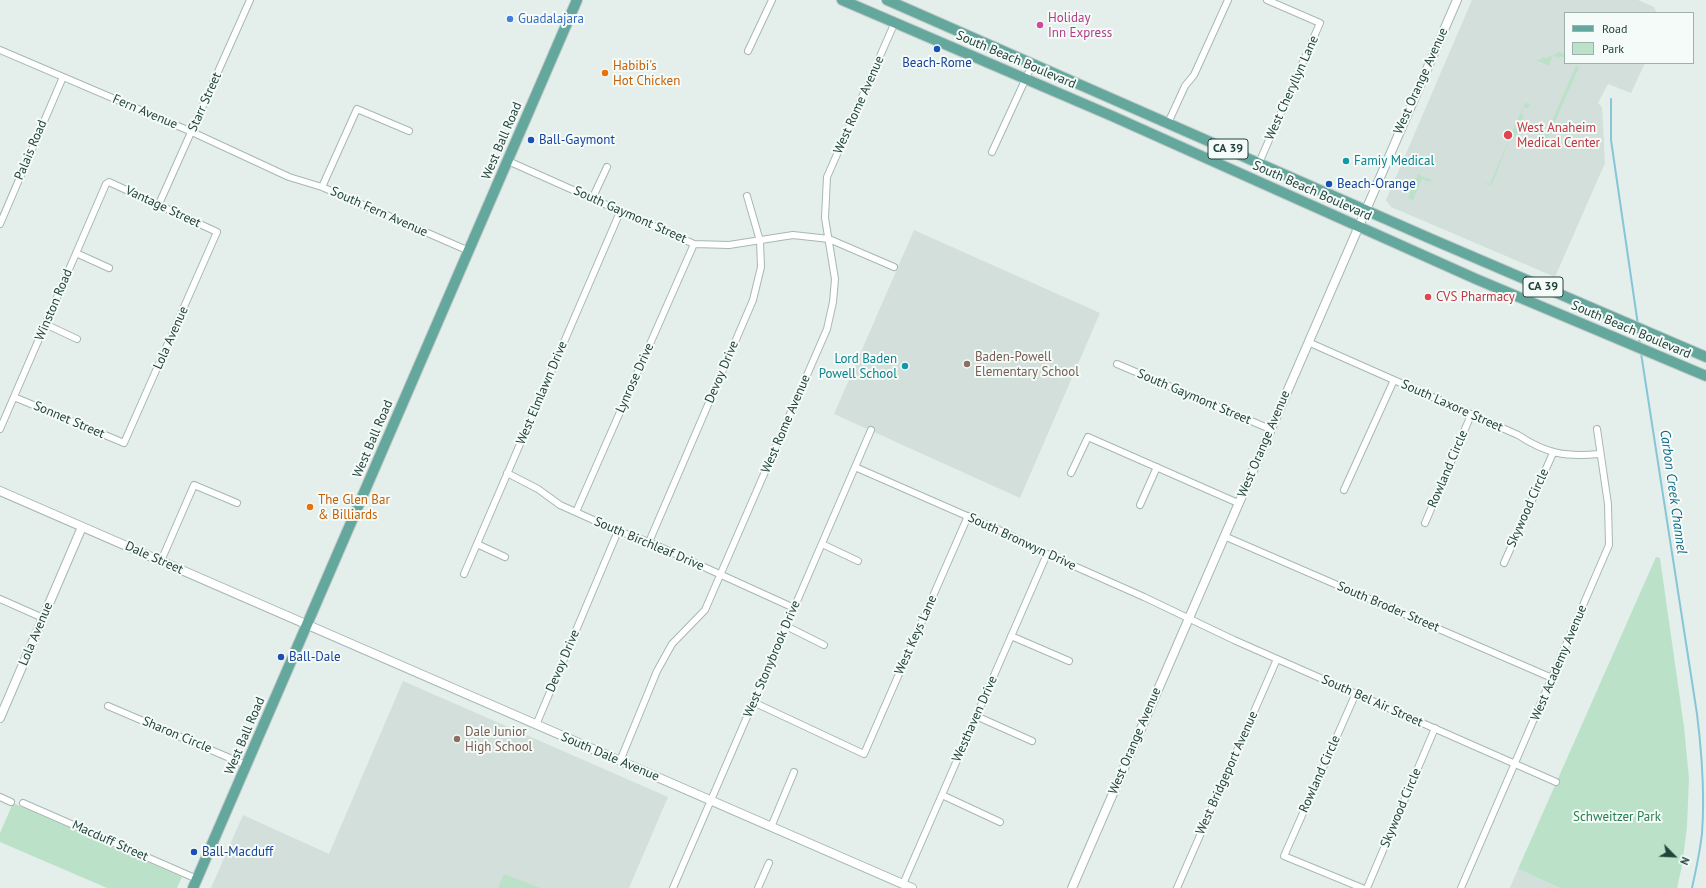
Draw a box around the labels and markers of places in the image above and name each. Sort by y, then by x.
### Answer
place label: Holiday Inn Express [1048,10,1112,41]
place label: Guadalajara [518,11,584,27]
marker: Guadalajara [505,14,515,24]
marker: Holiday Inn Express [1035,20,1045,30]
marker: Beach-Rome [932,44,942,54]
place label: Beach-Rome [902,55,972,71]
place label: Habibi's Hot Chicken [613,58,680,89]
marker: Habibi's Hot Chicken [600,68,610,78]
place label: West Anaheim Medical Center [1517,120,1600,151]
marker: West Anaheim Medical Center [1502,129,1514,141]
place label: Ball-Gaymont [539,132,615,148]
marker: Ball-Gaymont [526,135,536,145]
place label: Famiy Medical [1354,153,1434,169]
marker: Famiy Medical [1341,156,1351,166]
place label: Beach-Orange [1337,176,1416,192]
marker: Beach-Orange [1324,179,1334,189]
place label: CVS Pharmacy [1436,289,1515,305]
marker: CVS Pharmacy [1423,292,1433,302]
place label: Baden-Powell Elementary School [975,349,1079,380]
place label: Lord Baden Powell School [819,351,897,382]
marker: Baden-Powell Elementary School [962,359,972,369]
marker: Lord Baden Powell School [900,361,910,371]
place label: The Glen Bar & Billiards [318,492,390,523]
marker: The Glen Bar & Billiards [305,502,315,512]
place label: Ball-Dale [289,649,341,665]
marker: Ball-Dale [276,652,286,662]
place label: Dale Junior High School [465,724,532,755]
marker: Dale Junior High School [452,734,462,744]
place label: Ball-Macduff [202,844,273,860]
marker: Ball-Macduff [189,847,199,857]

